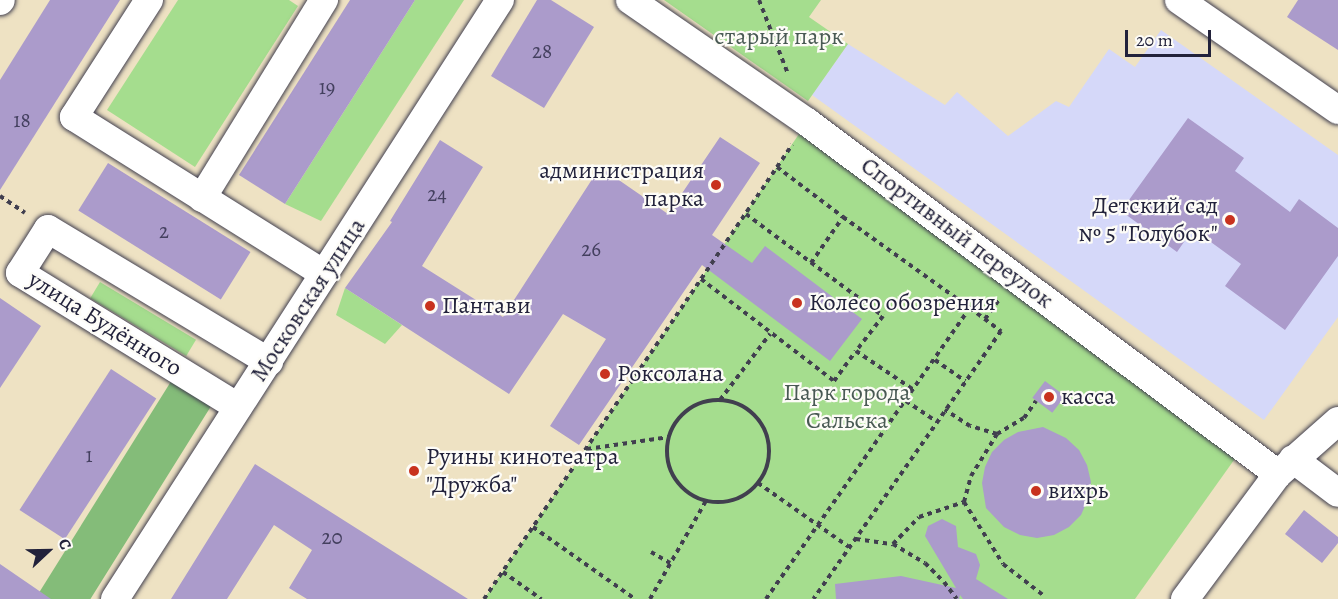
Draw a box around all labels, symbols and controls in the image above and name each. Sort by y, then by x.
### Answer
scale bar [1128,18,1214,56]
park label: старый парк [714,23,844,51]
text: 20 m [1136,28,1173,52]
house number: 28 [532,38,552,64]
house number: 19 [319,74,335,100]
house number: 18 [13,107,31,133]
street label: Спортивный переулок [855,151,1059,315]
place label: администрация парка [539,157,704,213]
marker: администрация парка [709,178,723,192]
house number: 24 [427,181,447,207]
place label: Детский сад № 5 "Голубок" [1078,192,1218,248]
street label: Московская улица [244,213,372,387]
marker: Детский сад № 5 "Голубок" [1223,213,1237,227]
house number: 2 [159,218,169,244]
house number: 26 [581,236,601,262]
street label: улица Будённого [23,265,187,383]
place label: Колесо обозрения [809,289,996,317]
place label: Пантави [442,292,531,320]
marker: Колесо обозрения [790,296,804,310]
marker: Пантави [423,299,437,313]
place label: Роксолана [617,360,723,388]
marker: Роксолана [598,367,612,381]
park label: Парк города Сальска [783,379,911,435]
place label: касса [1061,383,1115,411]
marker: касса [1042,390,1056,404]
house number: 1 [85,442,93,468]
place label: Руины кинотеатра "Дружба" [426,443,619,499]
marker: Руины кинотеатра "Дружба" [407,464,421,478]
place label: вихрь [1048,477,1108,505]
marker: вихрь [1029,484,1043,498]
north arrow [18,521,78,581]
house number: 20 [321,524,343,550]
text: С [53,536,77,553]

